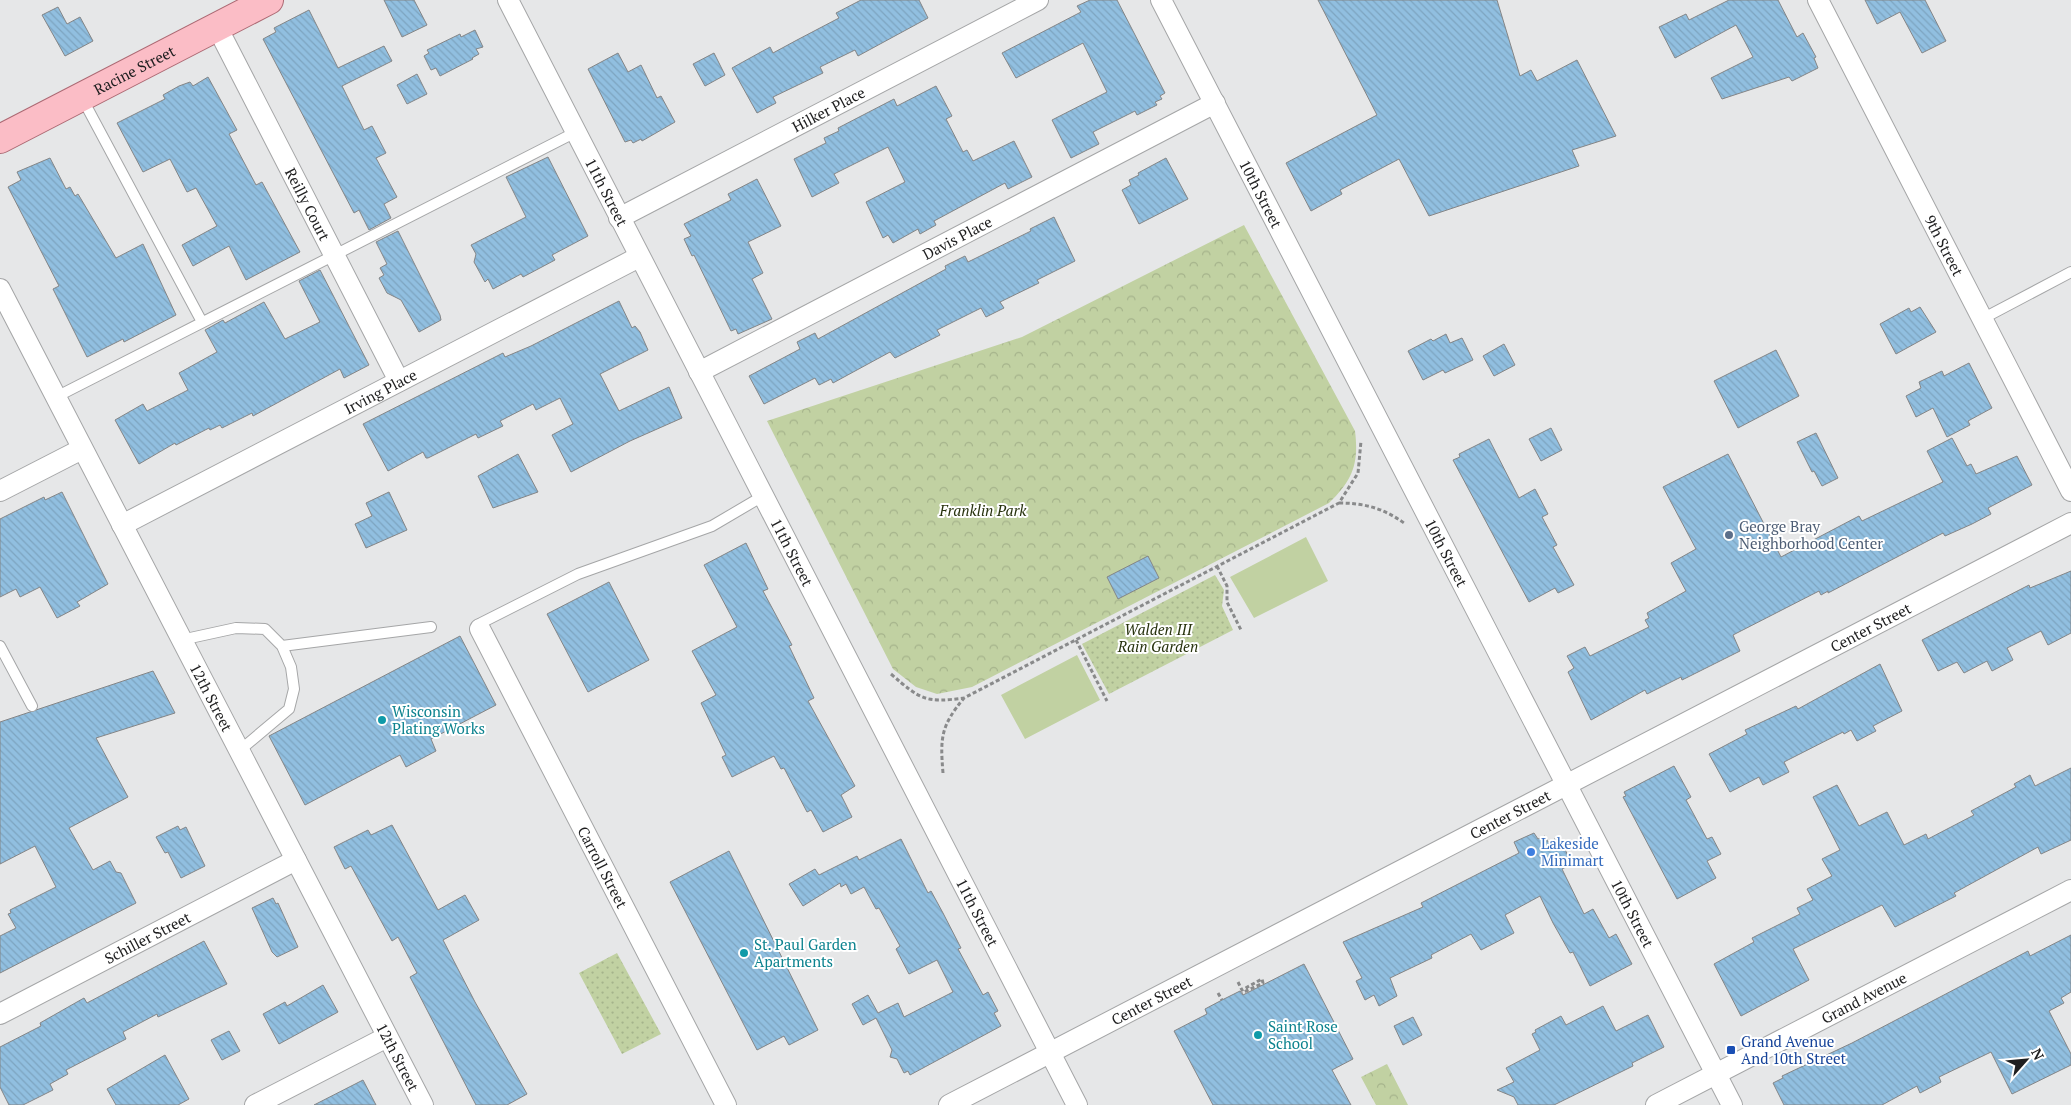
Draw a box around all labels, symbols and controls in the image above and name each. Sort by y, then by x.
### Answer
street label: Racine Street [90,40,179,99]
street label: Hilker Place [788,82,868,136]
street label: 11th Street [581,155,633,230]
street label: 10th Street [1235,156,1287,232]
street label: Reilly Court [281,164,335,244]
street label: Davis Place [919,211,995,264]
street label: 9th Street [1920,211,1969,280]
street label: Irving Place [341,364,420,418]
park label: Franklin Park [938,500,1027,520]
street label: 11th Street [766,515,818,590]
street label: 10th Street [1421,515,1473,590]
place label: George Bray Neighborhood Center [1739,516,1883,553]
marker: George Bray Neighborhood Center [1723,529,1735,541]
street label: Center Street [1827,598,1915,656]
park label: Walden III Rain Garden [1117,619,1198,656]
street label: 12th Street [186,660,238,735]
place label: Wisconsin Plating Works [392,701,485,738]
marker: Wisconsin Plating Works [376,714,388,726]
street label: Center Street [1466,785,1554,843]
street label: Carroll Street [574,823,633,912]
place label: Lakeside Minimart [1541,833,1604,870]
marker: Lakeside Minimart [1525,846,1537,858]
street label: 11th Street [952,875,1004,950]
street label: 10th Street [1607,876,1659,951]
street label: Schiller Street [101,907,194,968]
place label: St. Paul Garden Apartments [754,934,857,971]
marker: St. Paul Garden Apartments [738,947,750,959]
street label: Grand Avenue [1818,967,1910,1028]
street label: Center Street [1108,971,1196,1029]
place label: Saint Rose School [1268,1016,1338,1053]
street label: 12th Street [372,1019,424,1095]
marker: Saint Rose School [1252,1029,1264,1041]
place label: Grand Avenue And 10th Street [1741,1031,1847,1068]
north arrow [2001,1035,2051,1085]
marker: Grand Avenue And 10th Street [1725,1044,1737,1056]
text: N [2027,1045,2049,1063]

